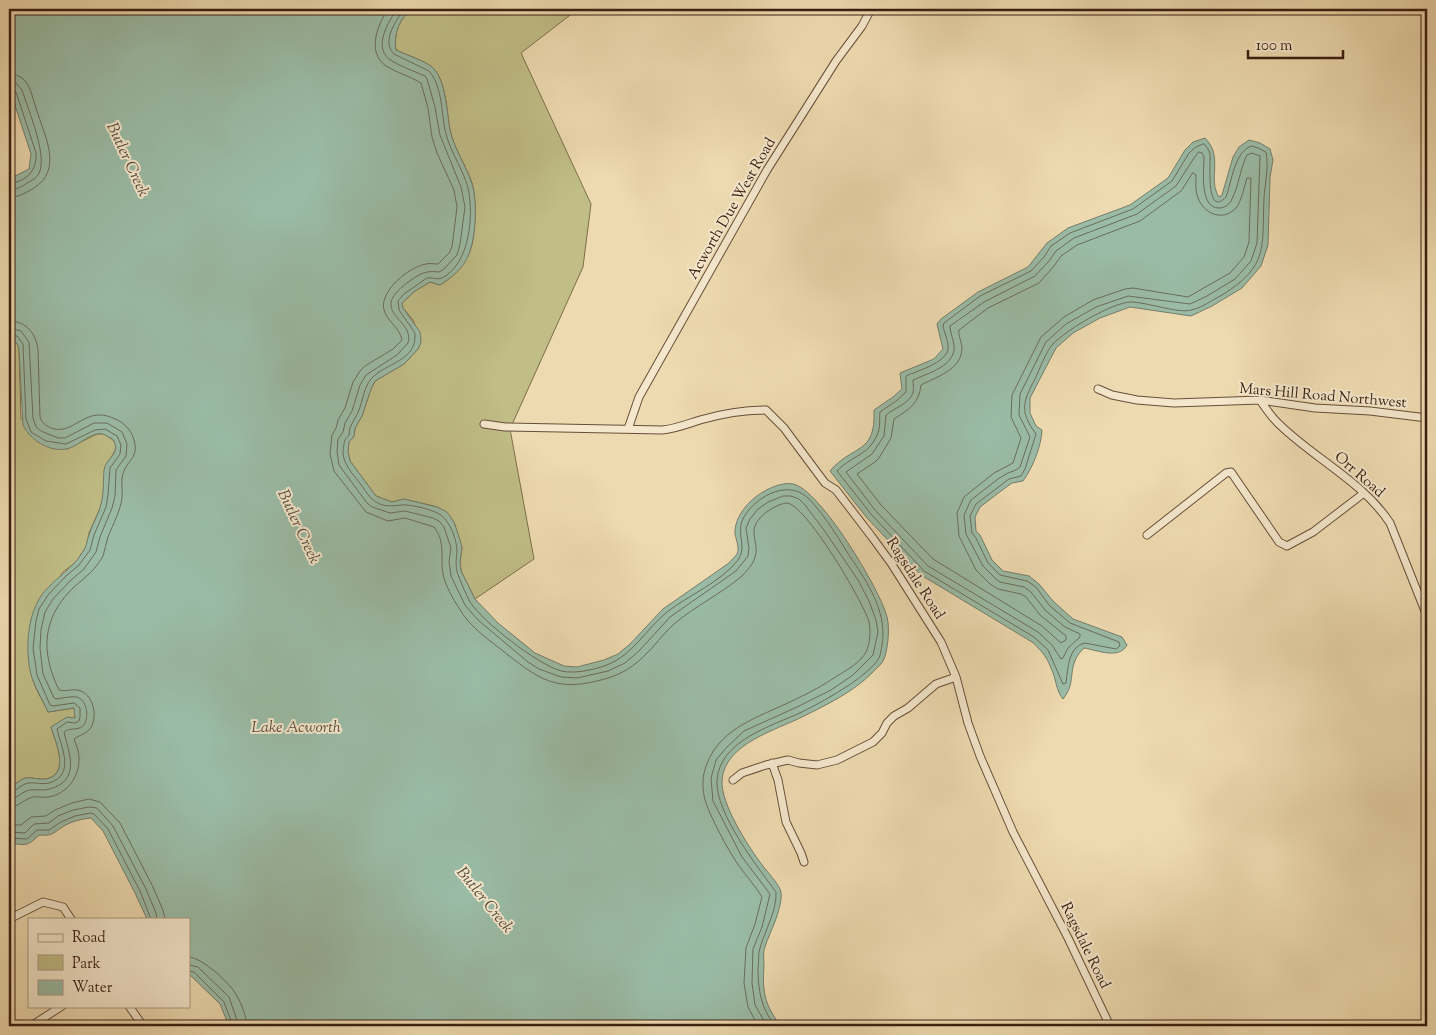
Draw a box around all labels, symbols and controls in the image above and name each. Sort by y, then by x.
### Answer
scale bar [1248,28,1344,60]
text: 100 m [1256,36,1293,57]
water label: Butler Creek [100,119,154,201]
street label: Acworth Due West Road [683,134,782,283]
street label: Mars Hill Road Northwest [1238,379,1407,414]
street label: Orr Road [1329,447,1389,503]
water label: Butler Creek [271,486,325,568]
street label: Ragsdale Road [880,534,949,624]
water label: Lake Acworth [251,717,341,740]
water label: Butler Creek [450,862,518,939]
street label: Ragsdale Road [1055,899,1115,993]
legend [28,918,190,1008]
text: Road [72,928,106,949]
text: Park [72,954,101,975]
text: Water [72,978,113,999]

